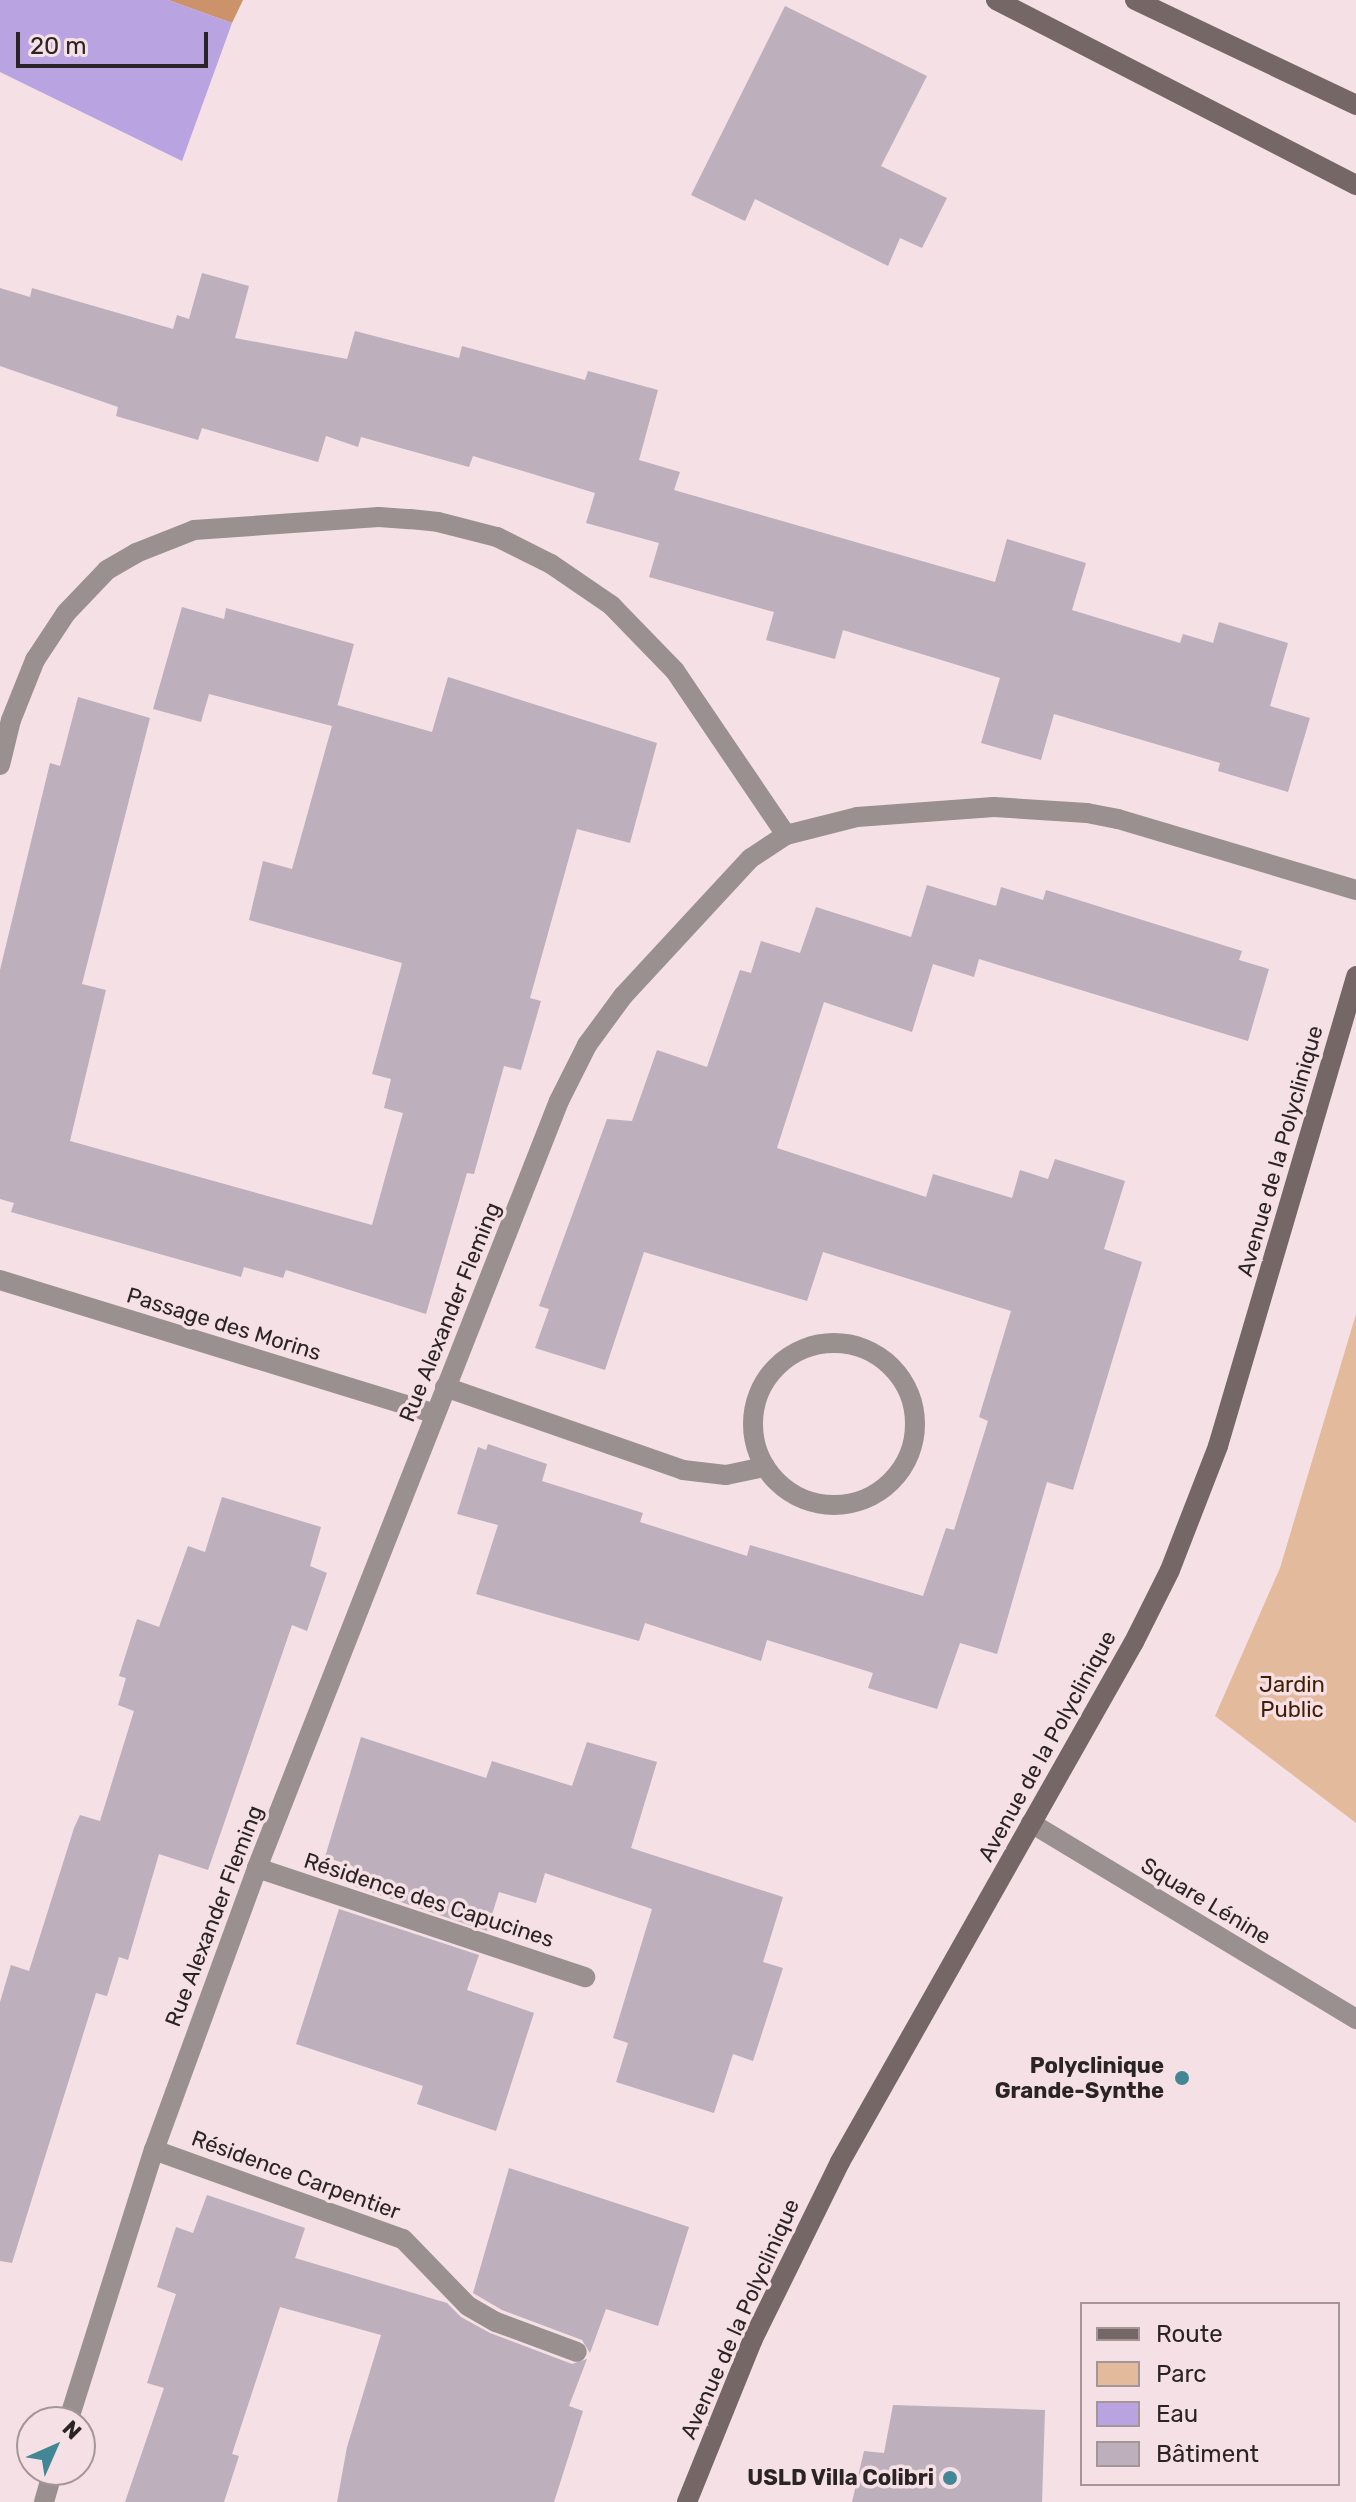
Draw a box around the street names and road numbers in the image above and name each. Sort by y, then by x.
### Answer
street label: Avenue de la Polyclinique [1231,1022,1329,1280]
street label: Rue Alexander Fleming [394,1198,506,1426]
street label: Passage des Morins [124,1282,324,1366]
street label: Avenue de la Polyclinique [972,1626,1122,1866]
street label: Rue Alexander Fleming [159,1801,269,2031]
street label: Résidence des Capucines [301,1847,557,1953]
street label: Square Lénine [1136,1852,1276,1950]
street label: Résidence Carpentier [188,2125,404,2225]
street label: Avenue de la Polyclinique [675,2195,805,2443]

